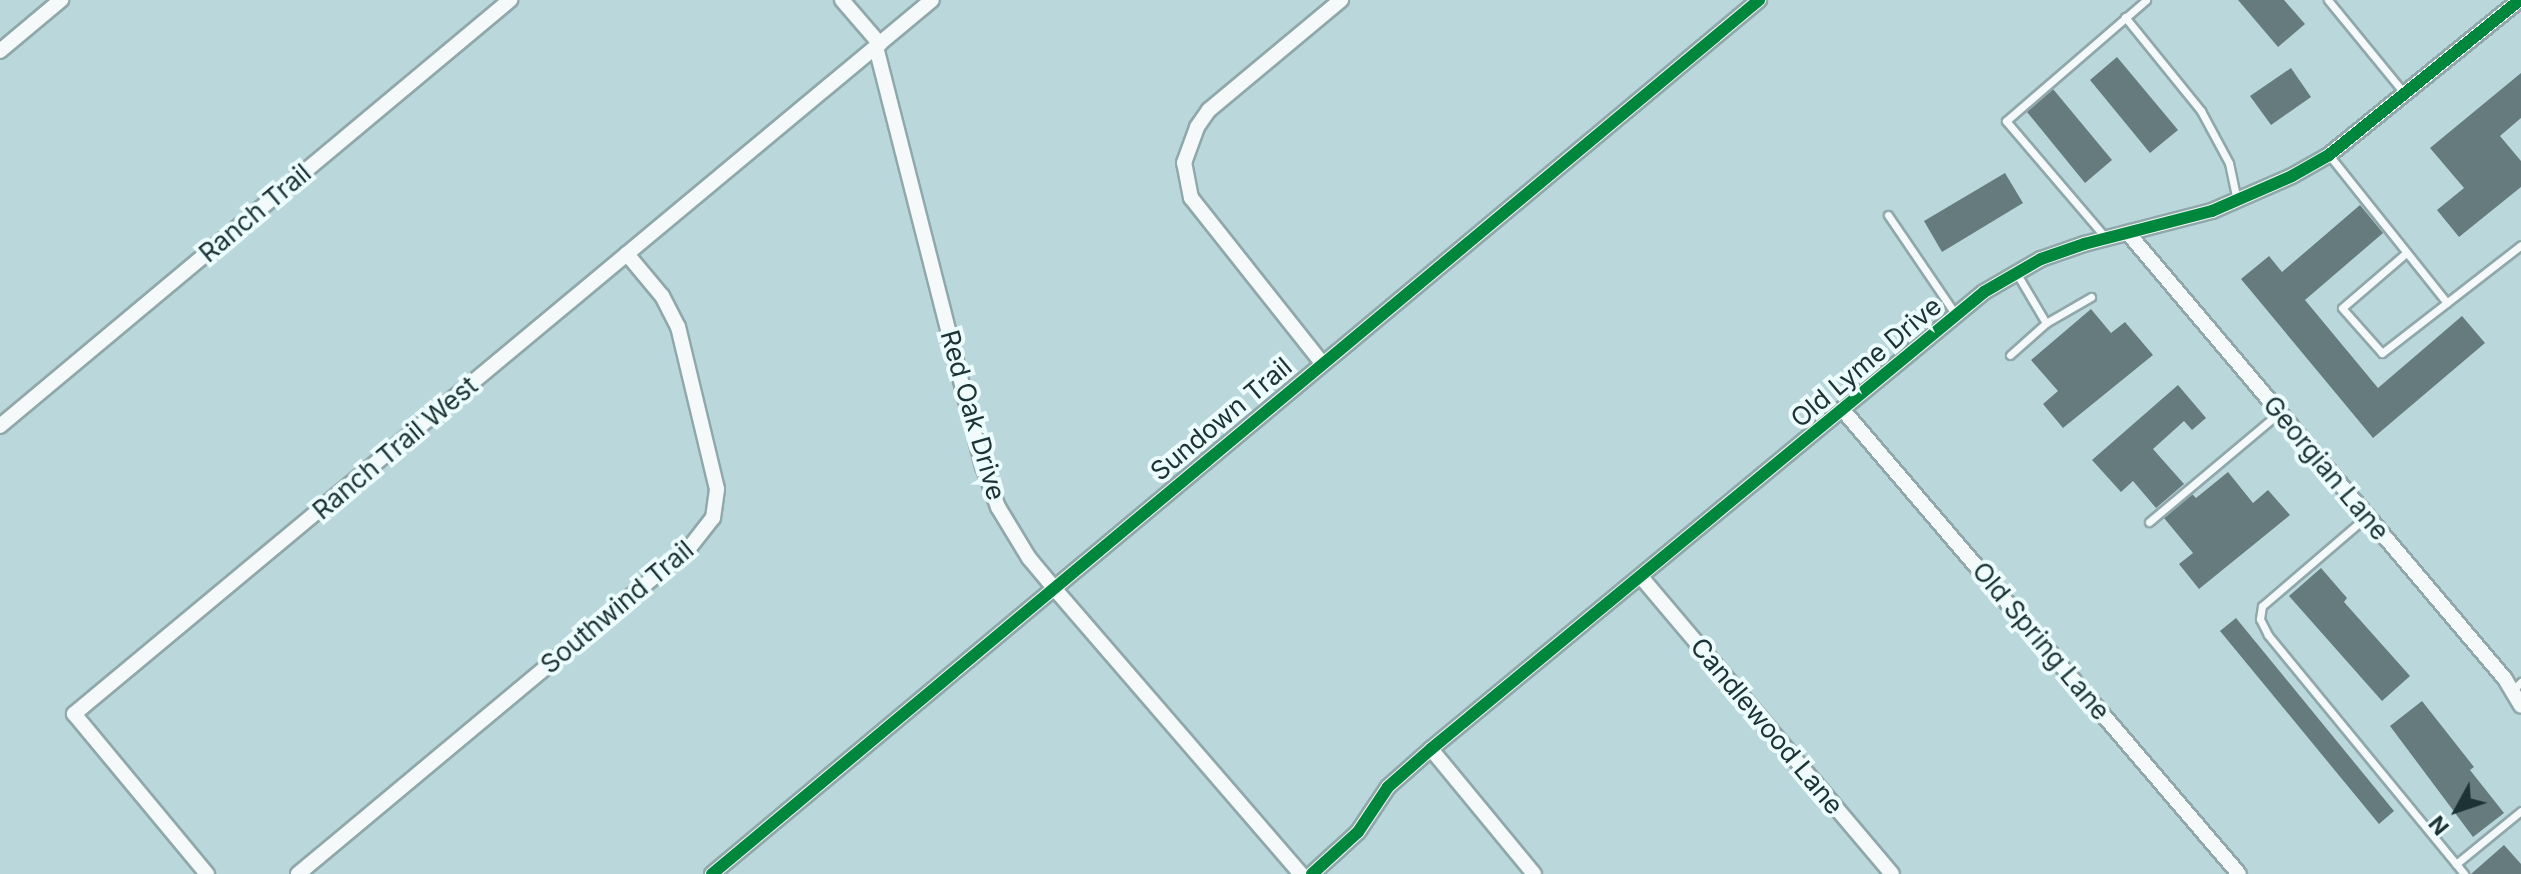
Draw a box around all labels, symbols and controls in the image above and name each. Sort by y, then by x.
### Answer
street label: Ranch Trail [193,157,317,269]
street label: Old Lyme Drive [1784,290,1948,434]
street label: Red Oak Drive [934,326,1012,504]
street label: Sundown Trail [1144,351,1298,487]
street label: Ranch Trail West [306,370,484,526]
street label: Georgian Lane [2257,389,2395,547]
street label: Southwind Trail [534,534,700,680]
street label: Old Spring Lane [1966,556,2116,726]
street label: Candlewood Lane [1684,631,1850,821]
north arrow [2417,770,2497,850]
text: N [2423,811,2454,840]

